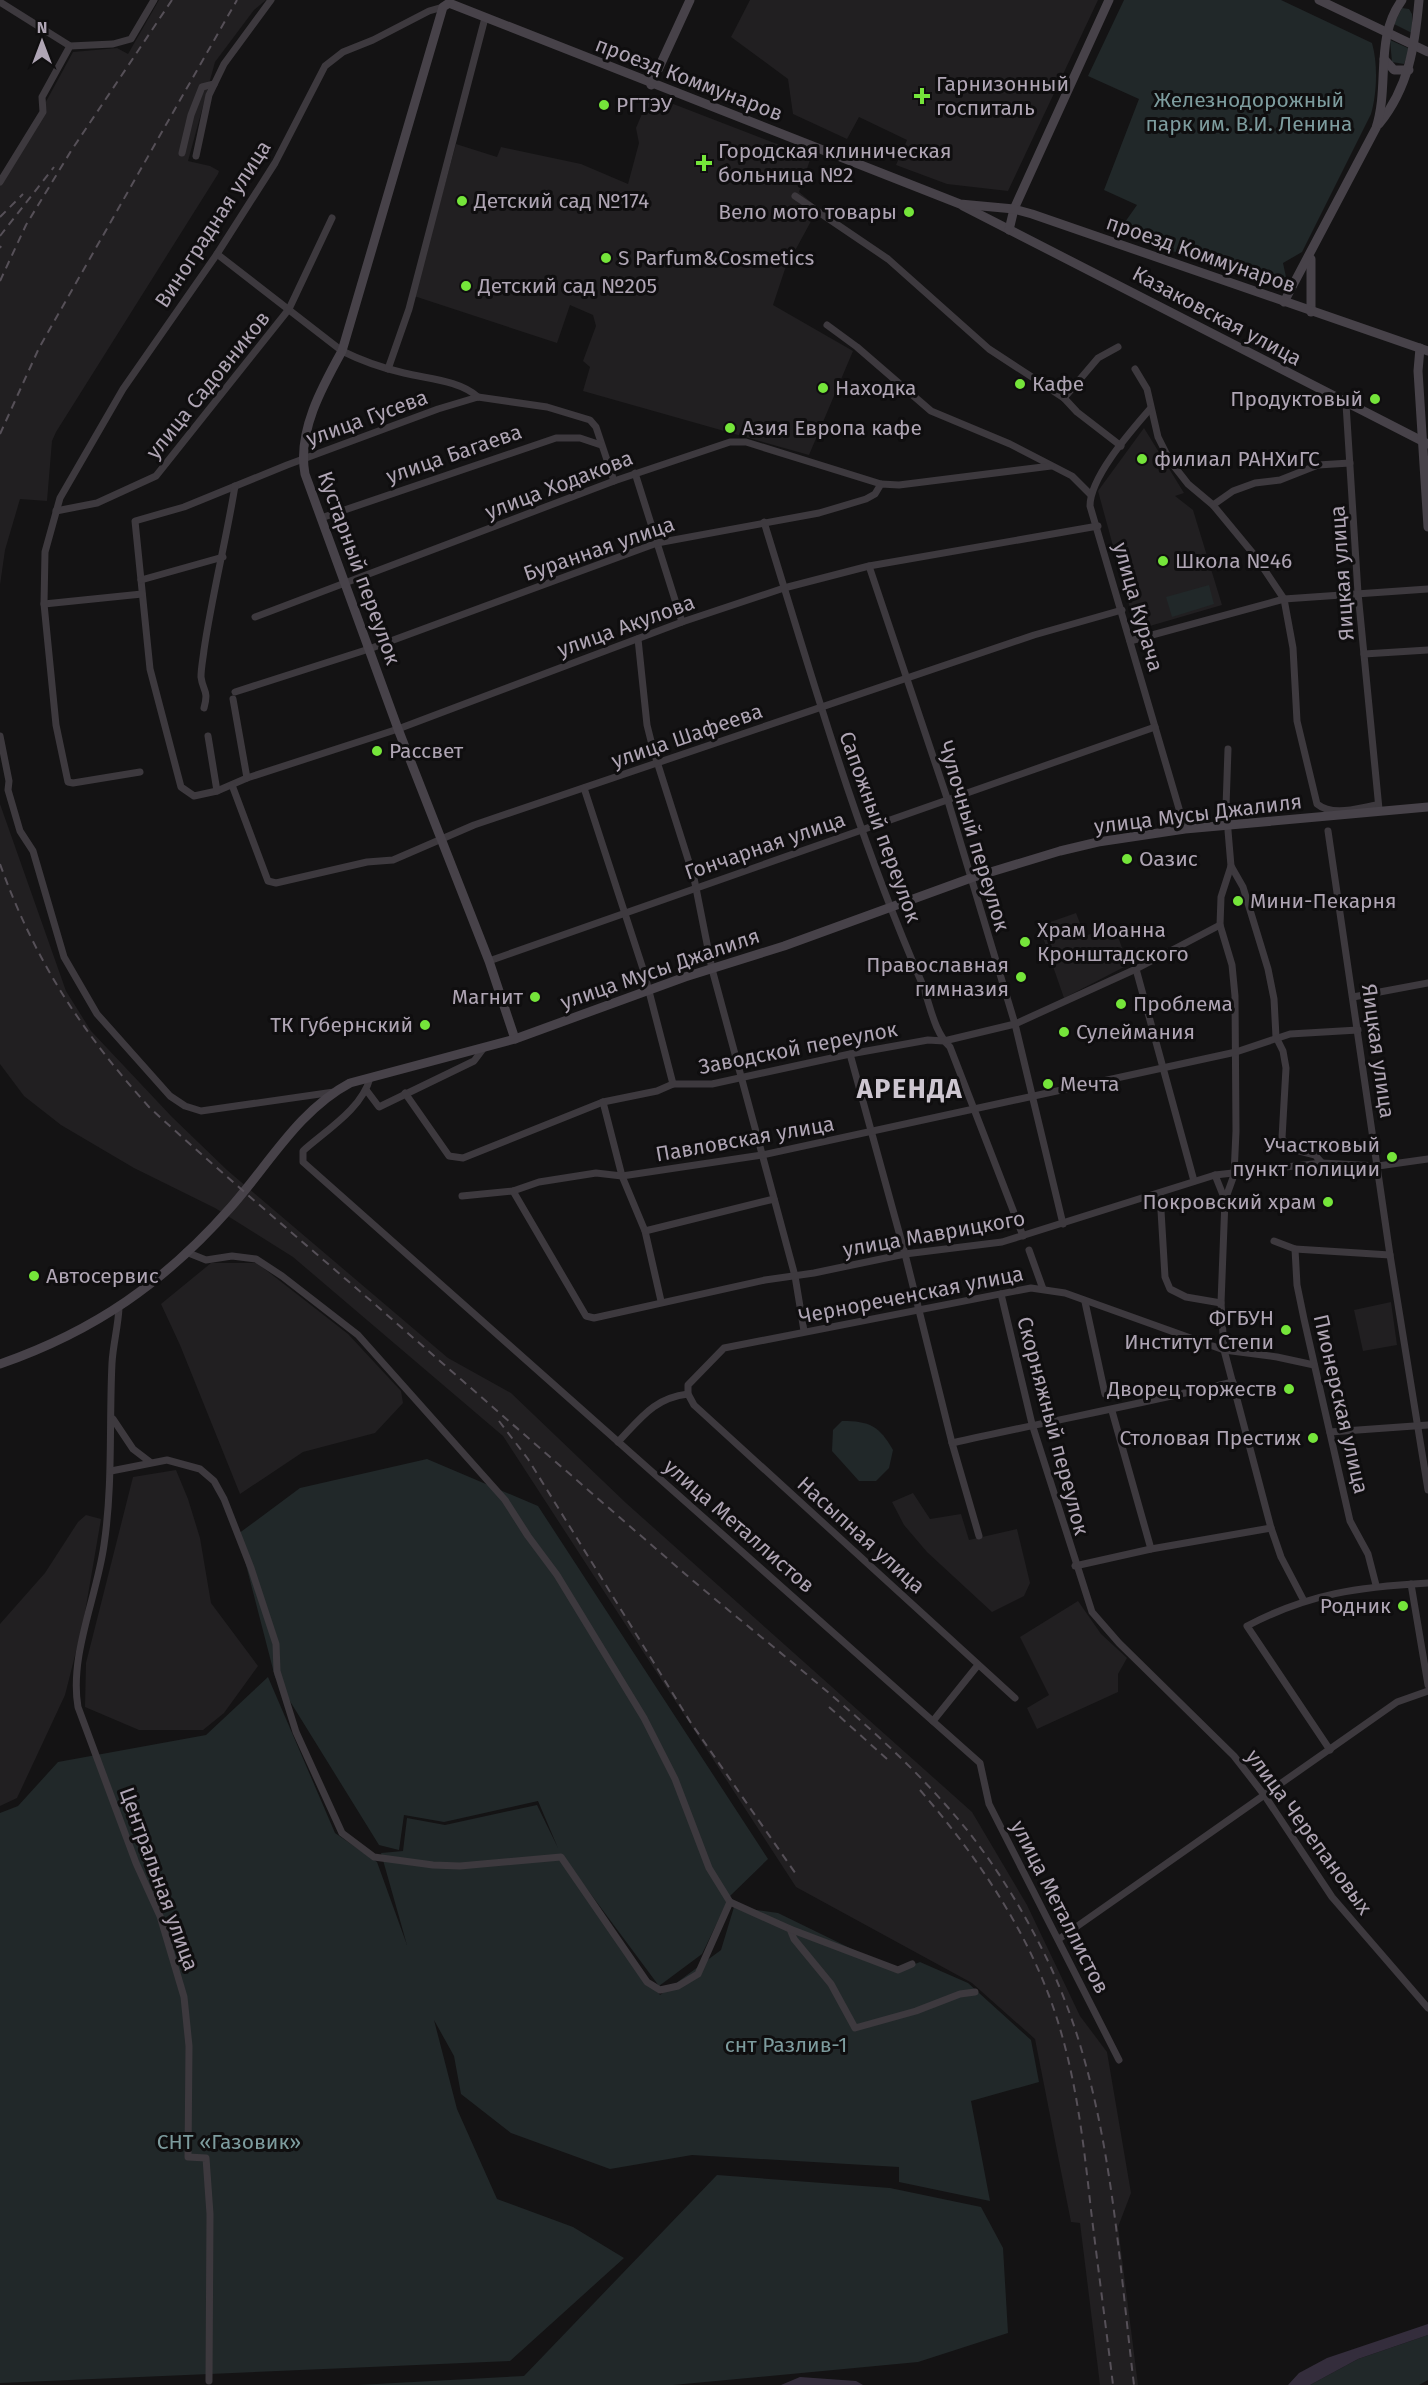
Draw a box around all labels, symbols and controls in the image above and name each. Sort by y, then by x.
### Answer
north arrow [12,12,72,72]
text: N [37,18,47,37]
street label: проезд Коммунаров [592,31,786,127]
place label: Гарнизонный госпиталь [936,71,1069,121]
marker: Гарнизонный госпиталь [913,87,931,105]
park label: Железнодорожный парк им. В.И. Ленина [1145,87,1353,137]
place label: РГТЭУ [616,92,673,118]
marker: РГТЭУ [597,98,611,112]
street label: Виноградная улица [149,136,277,312]
place label: Городская клиническая больница №2 [718,138,952,188]
marker: Городская клиническая больница №2 [695,154,713,172]
place label: Детский сад №174 [473,188,649,214]
marker: Детский сад №174 [455,194,469,208]
place label: Вело мото товары [718,199,897,225]
marker: Вело мото товары [902,205,916,219]
street label: проезд Коммунаров [1103,209,1299,299]
place label: S Parfum&Cosmetics [618,245,815,271]
marker: S Parfum&Cosmetics [599,251,613,265]
street label: Казаковская улица [1128,260,1306,372]
place label: Детский сад №205 [477,273,657,299]
marker: Детский сад №205 [459,279,473,293]
street label: улица Садовников [140,306,276,464]
place label: Кафе [1032,371,1084,397]
place label: Находка [835,375,916,401]
marker: Кафе [1013,377,1027,391]
marker: Находка [816,381,830,395]
street label: улица Гусева [303,384,431,452]
place label: Продуктовый [1230,386,1363,412]
marker: Продуктовый [1368,392,1382,406]
place label: Азия Европа кафе [742,415,922,441]
street label: улица Багаева [383,419,525,489]
marker: Азия Европа кафе [723,421,737,435]
street label: улица Ходакова [481,445,637,525]
place label: филиал РАНХиГС [1154,446,1320,472]
marker: филиал РАНХиГС [1135,452,1149,466]
street label: Кустарный переулок [312,468,406,668]
street label: Яицкая улица [1324,505,1360,641]
street label: Буранная улица [520,511,678,587]
street label: улица Курача [1107,539,1169,675]
place label: Школа №46 [1175,548,1292,574]
marker: Школа №46 [1156,554,1170,568]
street label: улица Акулова [554,589,698,663]
street label: улица Шафеева [608,698,766,774]
street label: Сапожный переулок [833,728,927,926]
place label: Рассвет [389,738,464,764]
street label: Чулочный переулок [933,738,1015,935]
marker: Рассвет [370,744,384,758]
street label: улица Мусы Джалиля [1093,788,1303,840]
street label: Гончарная улица [681,806,849,886]
place label: Оазис [1139,846,1198,872]
marker: Оазис [1120,852,1134,866]
place label: Мини-Пекарня [1250,888,1397,914]
marker: Мини-Пекарня [1231,894,1245,908]
place label: Храм Иоанна Кронштадского [1037,917,1189,967]
street label: улица Мусы Джалиля [557,923,763,1015]
marker: Храм Иоанна Кронштадского [1018,935,1032,949]
place label: Православная гимназия [866,952,1009,1002]
marker: Православная гимназия [1014,970,1028,984]
street label: Яицкая улица [1356,982,1400,1120]
place label: Магнит [452,984,524,1010]
marker: Магнит [528,990,542,1004]
place label: Проблема [1133,991,1233,1017]
marker: Проблема [1114,997,1128,1011]
place label: ТК Губернский [270,1012,413,1038]
street label: Заводской переулок [696,1016,900,1080]
marker: ТК Губернский [418,1018,432,1032]
place label: Сулеймания [1076,1019,1195,1045]
marker: Сулеймания [1057,1025,1071,1039]
place label: Мечта [1060,1071,1119,1097]
district label: АРЕНДА [856,1073,963,1105]
marker: Мечта [1041,1077,1055,1091]
street label: Павловская улица [654,1110,836,1168]
place label: Участковый пункт полиции [1232,1132,1380,1182]
marker: Участковый пункт полиции [1385,1150,1399,1164]
place label: Покровский храм [1142,1189,1316,1215]
marker: Покровский храм [1321,1195,1335,1209]
street label: улица Маврицкого [841,1205,1027,1263]
street label: Чернореченская улица [796,1260,1026,1330]
place label: Автосервис [46,1263,159,1289]
marker: Автосервис [27,1269,41,1283]
place label: ФГБУН Институт Степи [1124,1305,1274,1355]
street label: Пионерская улица [1308,1312,1374,1496]
street label: Скорняжный переулок [1011,1314,1095,1538]
marker: ФГБУН Институт Степи [1279,1323,1293,1337]
place label: Дворец торжеств [1106,1376,1277,1402]
marker: Дворец торжеств [1282,1382,1296,1396]
place label: Столовая Престиж [1119,1425,1301,1451]
marker: Столовая Престиж [1306,1431,1320,1445]
street label: улица Металлистов [658,1453,820,1599]
street label: Насыпная улица [792,1471,930,1599]
place label: Родник [1320,1593,1391,1619]
marker: Родник [1396,1599,1410,1613]
street label: улица Черепановых [1240,1744,1378,1920]
street label: Центральная улица [114,1784,204,1974]
street label: улица Металлистов [1005,1816,1115,1998]
park label: снт Разлив-1 [725,2032,847,2058]
park label: СНТ «Газовик» [157,2129,301,2155]

